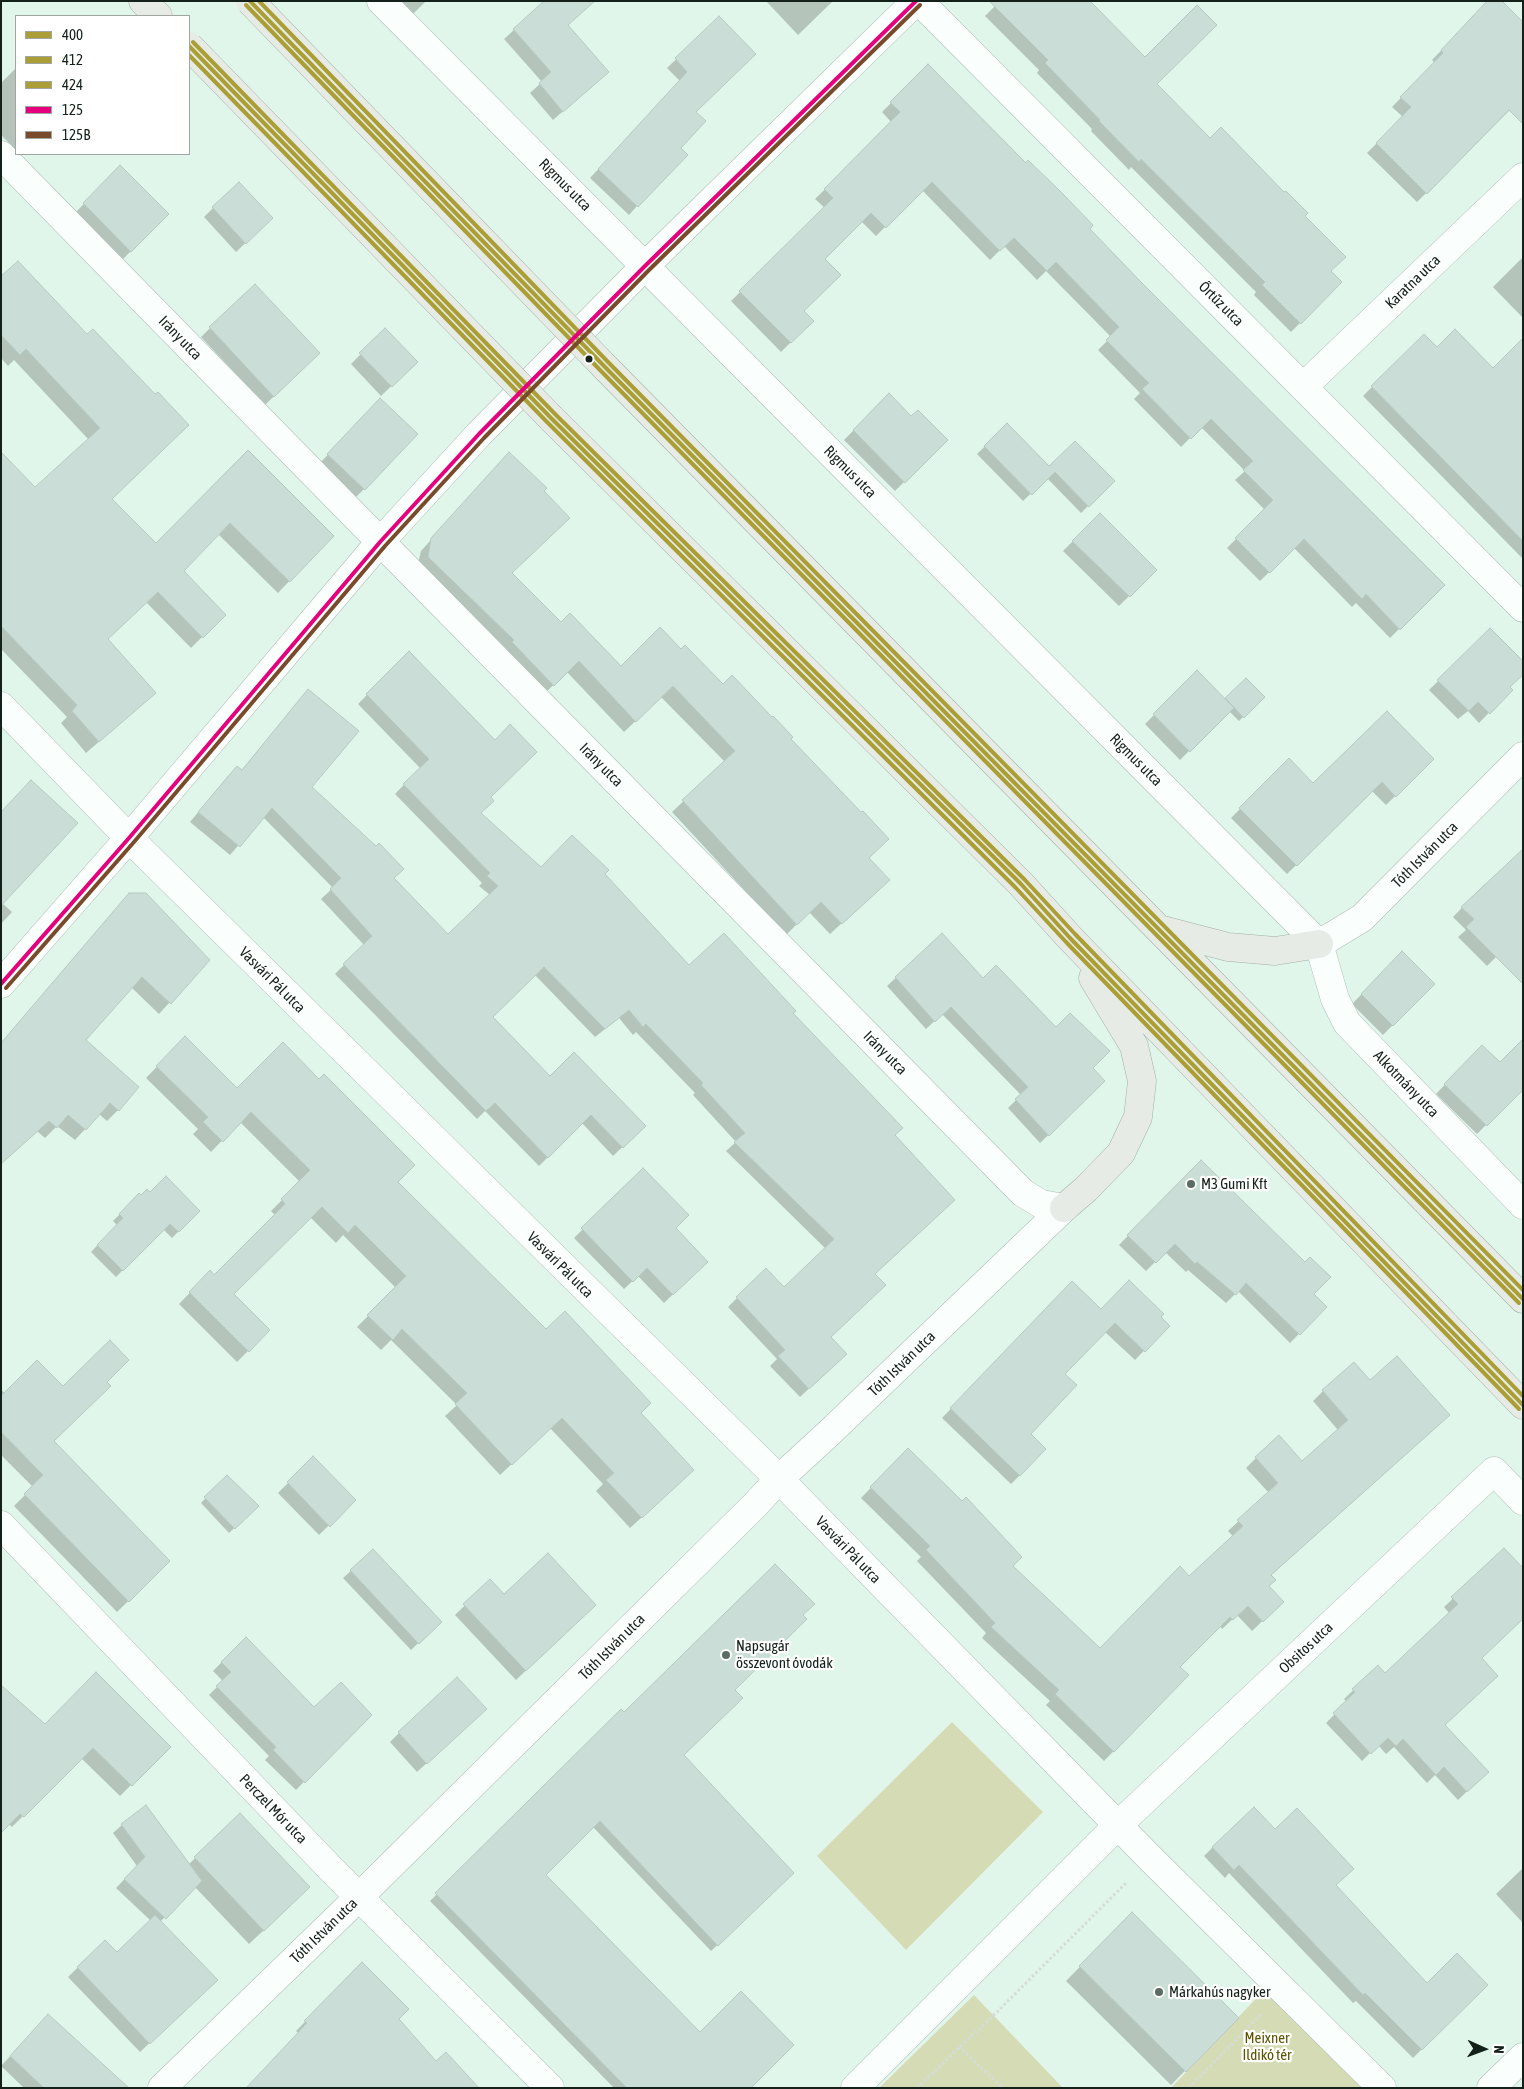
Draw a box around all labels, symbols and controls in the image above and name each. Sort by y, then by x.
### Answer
legend [15,15,190,155]
text: 400 [62,26,83,43]
text: 412 [62,51,83,68]
text: 424 [62,76,83,93]
text: 125 [62,101,83,118]
text: 125B [62,126,90,143]
street label: Rigmus utca [535,155,595,215]
street label: Karatna utca [1382,251,1444,313]
street label: Őrtűz utca [1195,278,1247,330]
street label: Irány utca [155,312,205,364]
unlabelled marker [584,354,594,364]
street label: Rigmus utca [820,442,880,502]
street label: Rigmus utca [1106,730,1166,790]
street label: Irány utca [575,739,627,791]
street label: Tóth István utca [1388,818,1462,892]
street label: Vasvári Pál utca [235,943,309,1017]
street label: Irány utca [859,1027,911,1079]
street label: Alkotmány utca [1370,1047,1442,1121]
place label: M3 Gumi Kft [1201,1175,1267,1193]
marker: M3 Gumi Kft [1185,1178,1197,1190]
street label: Vasvári Pál utca [523,1228,597,1302]
street label: Tóth István utca [865,1328,939,1400]
street label: Vasvári Pál utca [812,1513,884,1587]
street label: Tóth István utca [575,1610,649,1684]
street label: Obsitos utca [1275,1619,1337,1677]
place label: Napsugár összevont óvodák [736,1637,833,1672]
marker: Napsugár összevont óvodák [720,1649,732,1661]
street label: Perczel Mór utca [235,1771,311,1847]
street label: Tóth István utca [287,1895,361,1967]
place label: Márkahús nagyker [1169,1983,1270,2001]
marker: Márkahús nagyker [1153,1986,1165,1998]
north arrow [1459,2024,1509,2074]
park label: Meixner Ildikó tér [1242,2029,1292,2064]
text: N [1491,2045,1507,2054]

